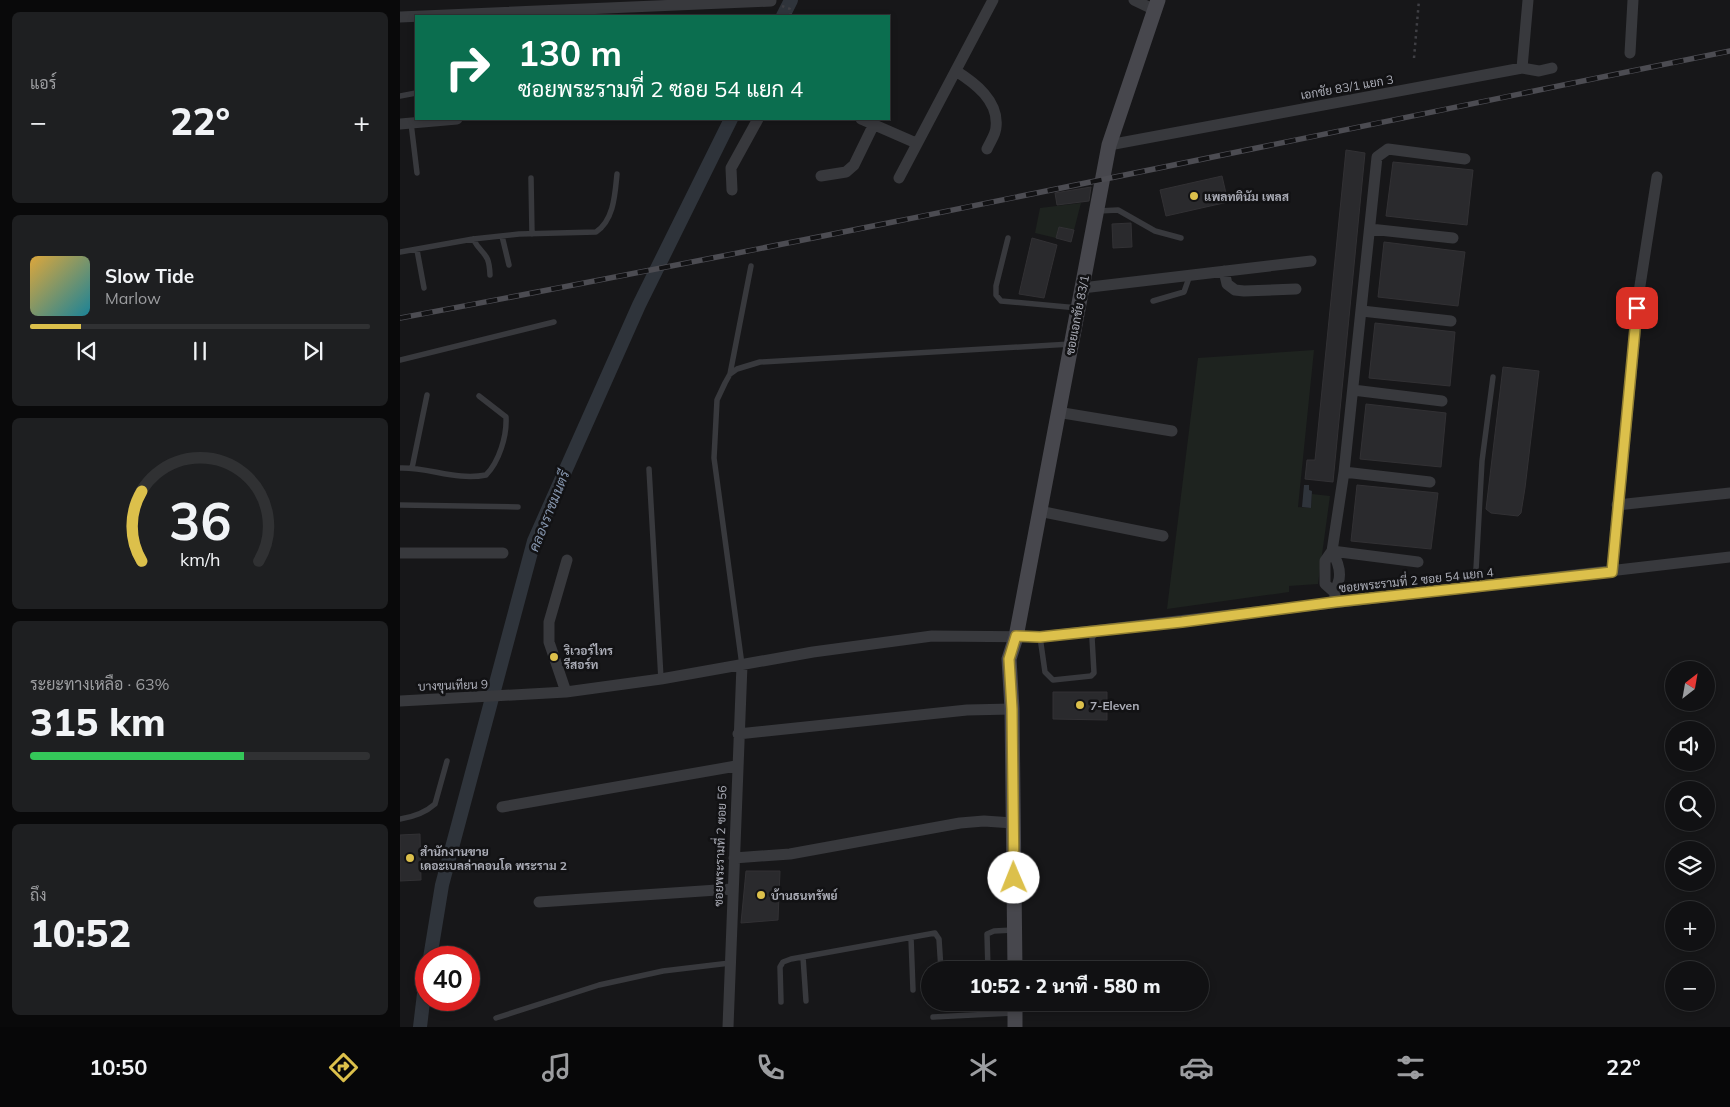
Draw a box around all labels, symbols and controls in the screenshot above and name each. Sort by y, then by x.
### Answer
text: 130 m [518,31,622,75]
icon: right [435,35,500,100]
street label: เอกชัย 83/1 แยก 3 [1299,71,1395,103]
text: แอร์ [30,73,56,93]
text: ซอยพระรามที่ 2 ซอย 54 แยก 4 [518,75,803,103]
text: 22° [170,97,230,145]
text: − [30,104,47,139]
text: + [353,104,370,139]
place label: แพลทตินัม เพลส [1204,189,1289,204]
marker: แพลทตินัม เพลส [1188,190,1200,202]
text: Slow Tide [105,264,194,288]
street label: ซอยเอกชัย 83/1 [1062,274,1092,356]
pin [1616,287,1658,329]
text: Marlow [105,288,161,308]
icon: arrive [1623,294,1651,322]
icon: previous [73,337,101,365]
icon: pause [186,337,214,365]
icon: next [299,337,327,365]
water label: คลองราชมนตรี [525,467,574,554]
text: 36 [169,488,231,553]
text: km/h [180,548,220,570]
street label: ซอยพระรามที่ 2 ซอย 54 แยก 4 [1338,561,1494,596]
place label: ริเวอร์ไทร รีสอร์ท [563,643,613,672]
marker: ริเวอร์ไทร รีสอร์ท [548,651,560,663]
north arrow [1665,661,1715,711]
map controls [1665,661,1715,1011]
text: ระยะทางเหลือ · 63% [30,674,170,694]
street label: บางขุนเทียน 9 [418,676,488,696]
text: 315 km [30,698,166,746]
place label: 7-Eleven [1090,698,1139,713]
marker: 7-Eleven [1074,699,1086,711]
button: sound [1665,721,1715,771]
button: search [1665,781,1715,831]
street label: ซอยพระรามที่ 2 ซอย 56 [707,785,730,907]
button: layers [1665,841,1715,891]
place label: สำนักงานขาย เดอะเบลล่าคอนโด พระราม 2 [420,844,567,873]
position arrow [987,851,1039,903]
marker: สำนักงานขาย เดอะเบลล่าคอนโด พระราม 2 [404,852,416,864]
text: ถึง [30,885,47,905]
place label: บ้านธนทรัพย์ [771,888,839,903]
marker: บ้านธนทรัพย์ [755,889,767,901]
button: + [1665,901,1715,951]
text: 10:52 [30,909,131,957]
speed limit sign: 40 [415,946,480,1011]
button: − [1665,961,1715,1011]
text: 10:52 · 2 นาที · 580 m [970,974,1160,998]
icon: directions [326,1050,361,1085]
icon: music [539,1050,574,1085]
icon: phone [753,1050,788,1085]
icon: climate [966,1050,1001,1085]
icon: car [1179,1050,1214,1085]
icon: filters [1393,1050,1428,1085]
text: 10:50 [89,1053,147,1081]
text: 22° [1606,1053,1641,1081]

